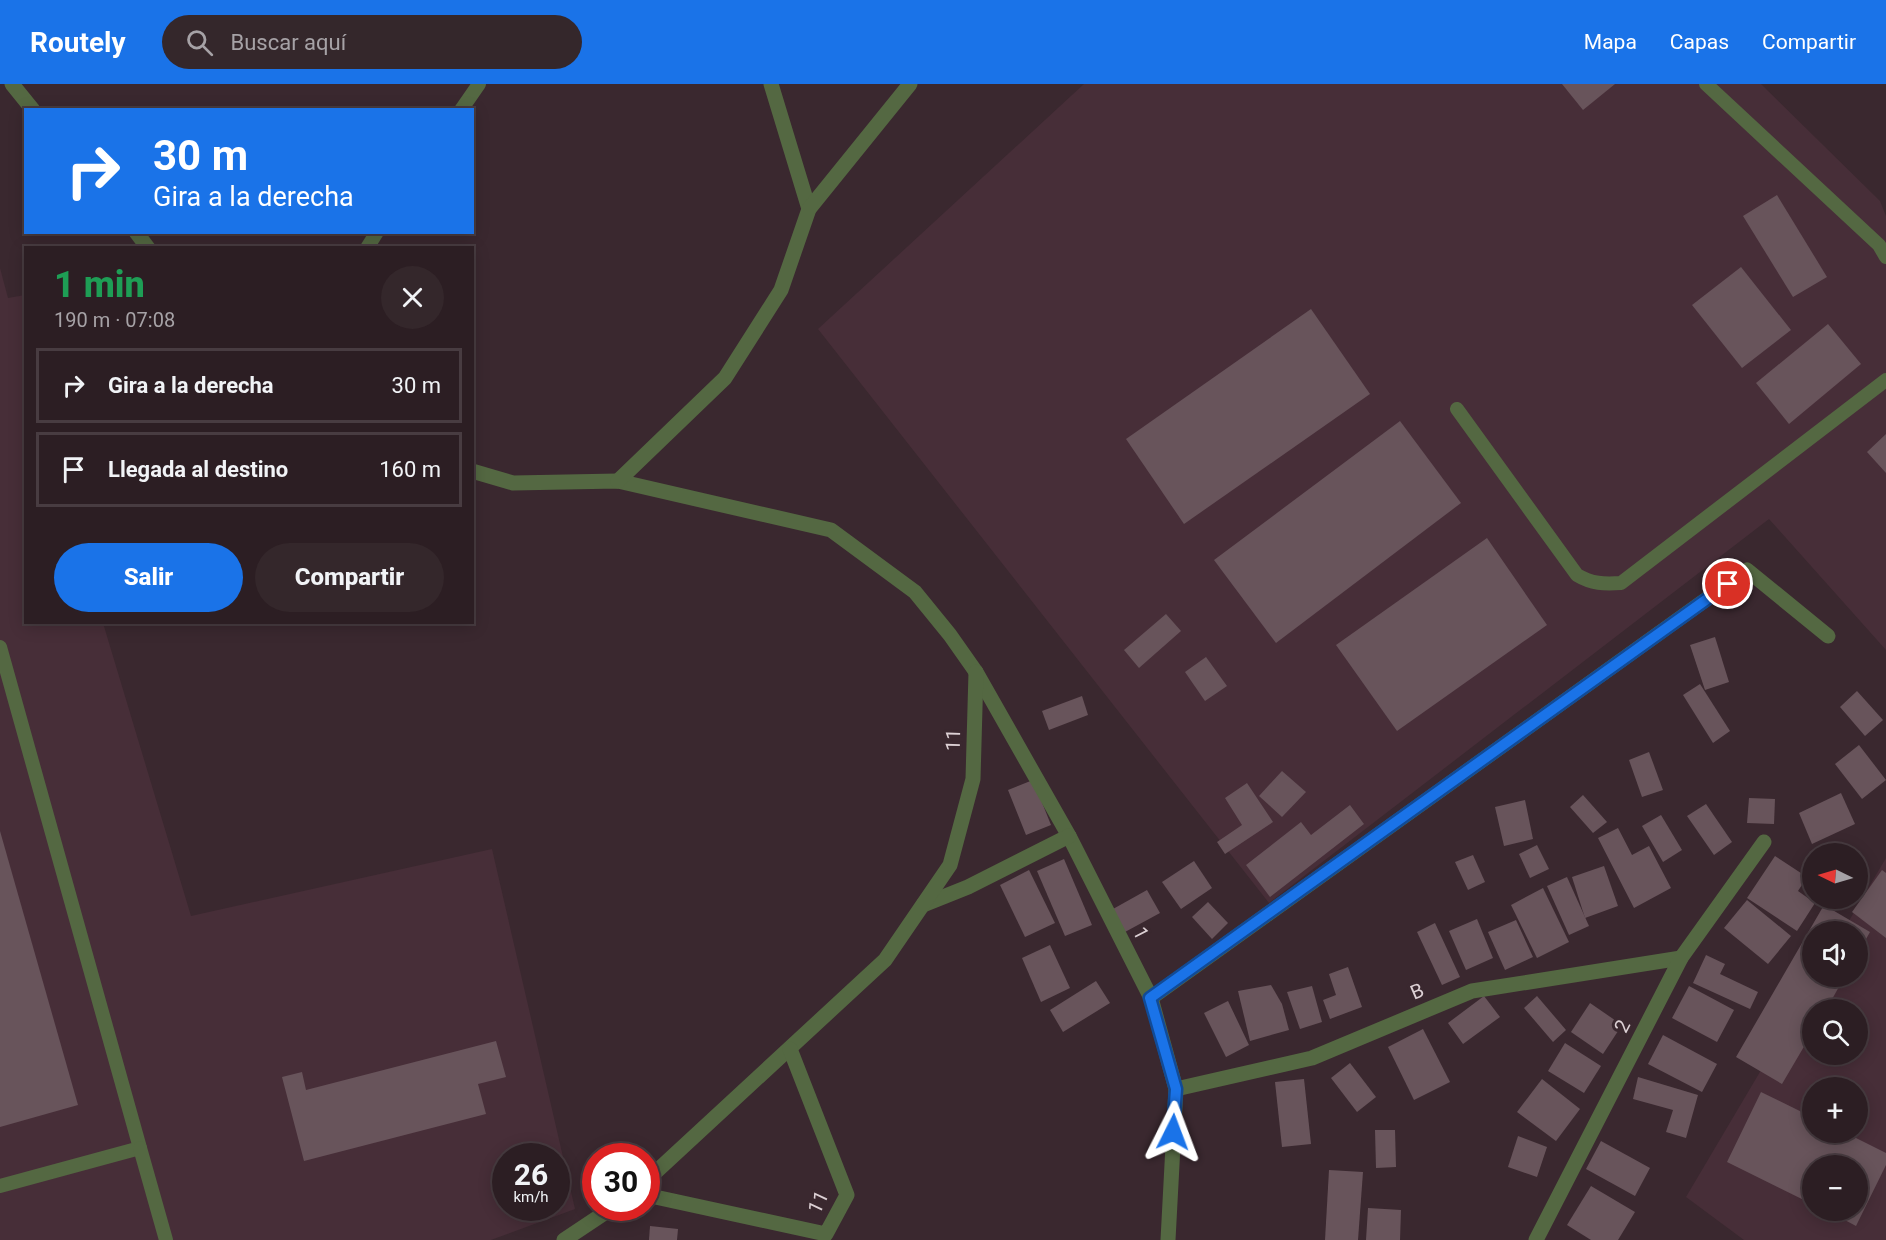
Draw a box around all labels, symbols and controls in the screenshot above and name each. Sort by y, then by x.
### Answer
search box [162,15,582,69]
text: Routely [30,26,126,59]
icon: search [183,26,216,59]
text: Buscar aquí [231,30,346,55]
text: Mapa [1584,30,1637,54]
text: Capas [1670,30,1729,54]
text: Compartir [1762,30,1856,54]
text: 30 m [153,131,248,180]
icon: right [54,132,132,210]
text: Gira a la derecha [153,181,354,213]
text: 1 min [54,264,145,306]
button: close [381,266,444,329]
text: 190 m · 07:08 [54,308,175,332]
icon: right [57,369,90,402]
text: Gira a la derecha [108,373,274,398]
text: 30 m [392,373,441,398]
icon: arrive [57,453,90,486]
text: Llegada al destino [108,457,288,482]
text: 160 m [379,457,441,482]
button: Salir [54,543,243,612]
button: Compartir [255,543,444,612]
pin [1702,558,1753,609]
icon: arrive [1711,567,1744,600]
street label: 11 [941,729,965,751]
north arrow [1802,843,1868,909]
map controls [1802,843,1868,1221]
button: sound [1802,921,1868,987]
street label: 1 [1128,923,1154,943]
street label: B [1407,978,1427,1004]
button: search [1802,999,1868,1065]
street label: 2 [1609,1016,1635,1036]
button: + [1802,1077,1868,1143]
position arrow [1141,1100,1205,1164]
speed limit sign: 30 [582,1143,660,1221]
button: − [1802,1155,1868,1221]
text: 26 [514,1157,548,1192]
street label: 11 [802,1187,834,1217]
text: km/h [513,1188,549,1206]

